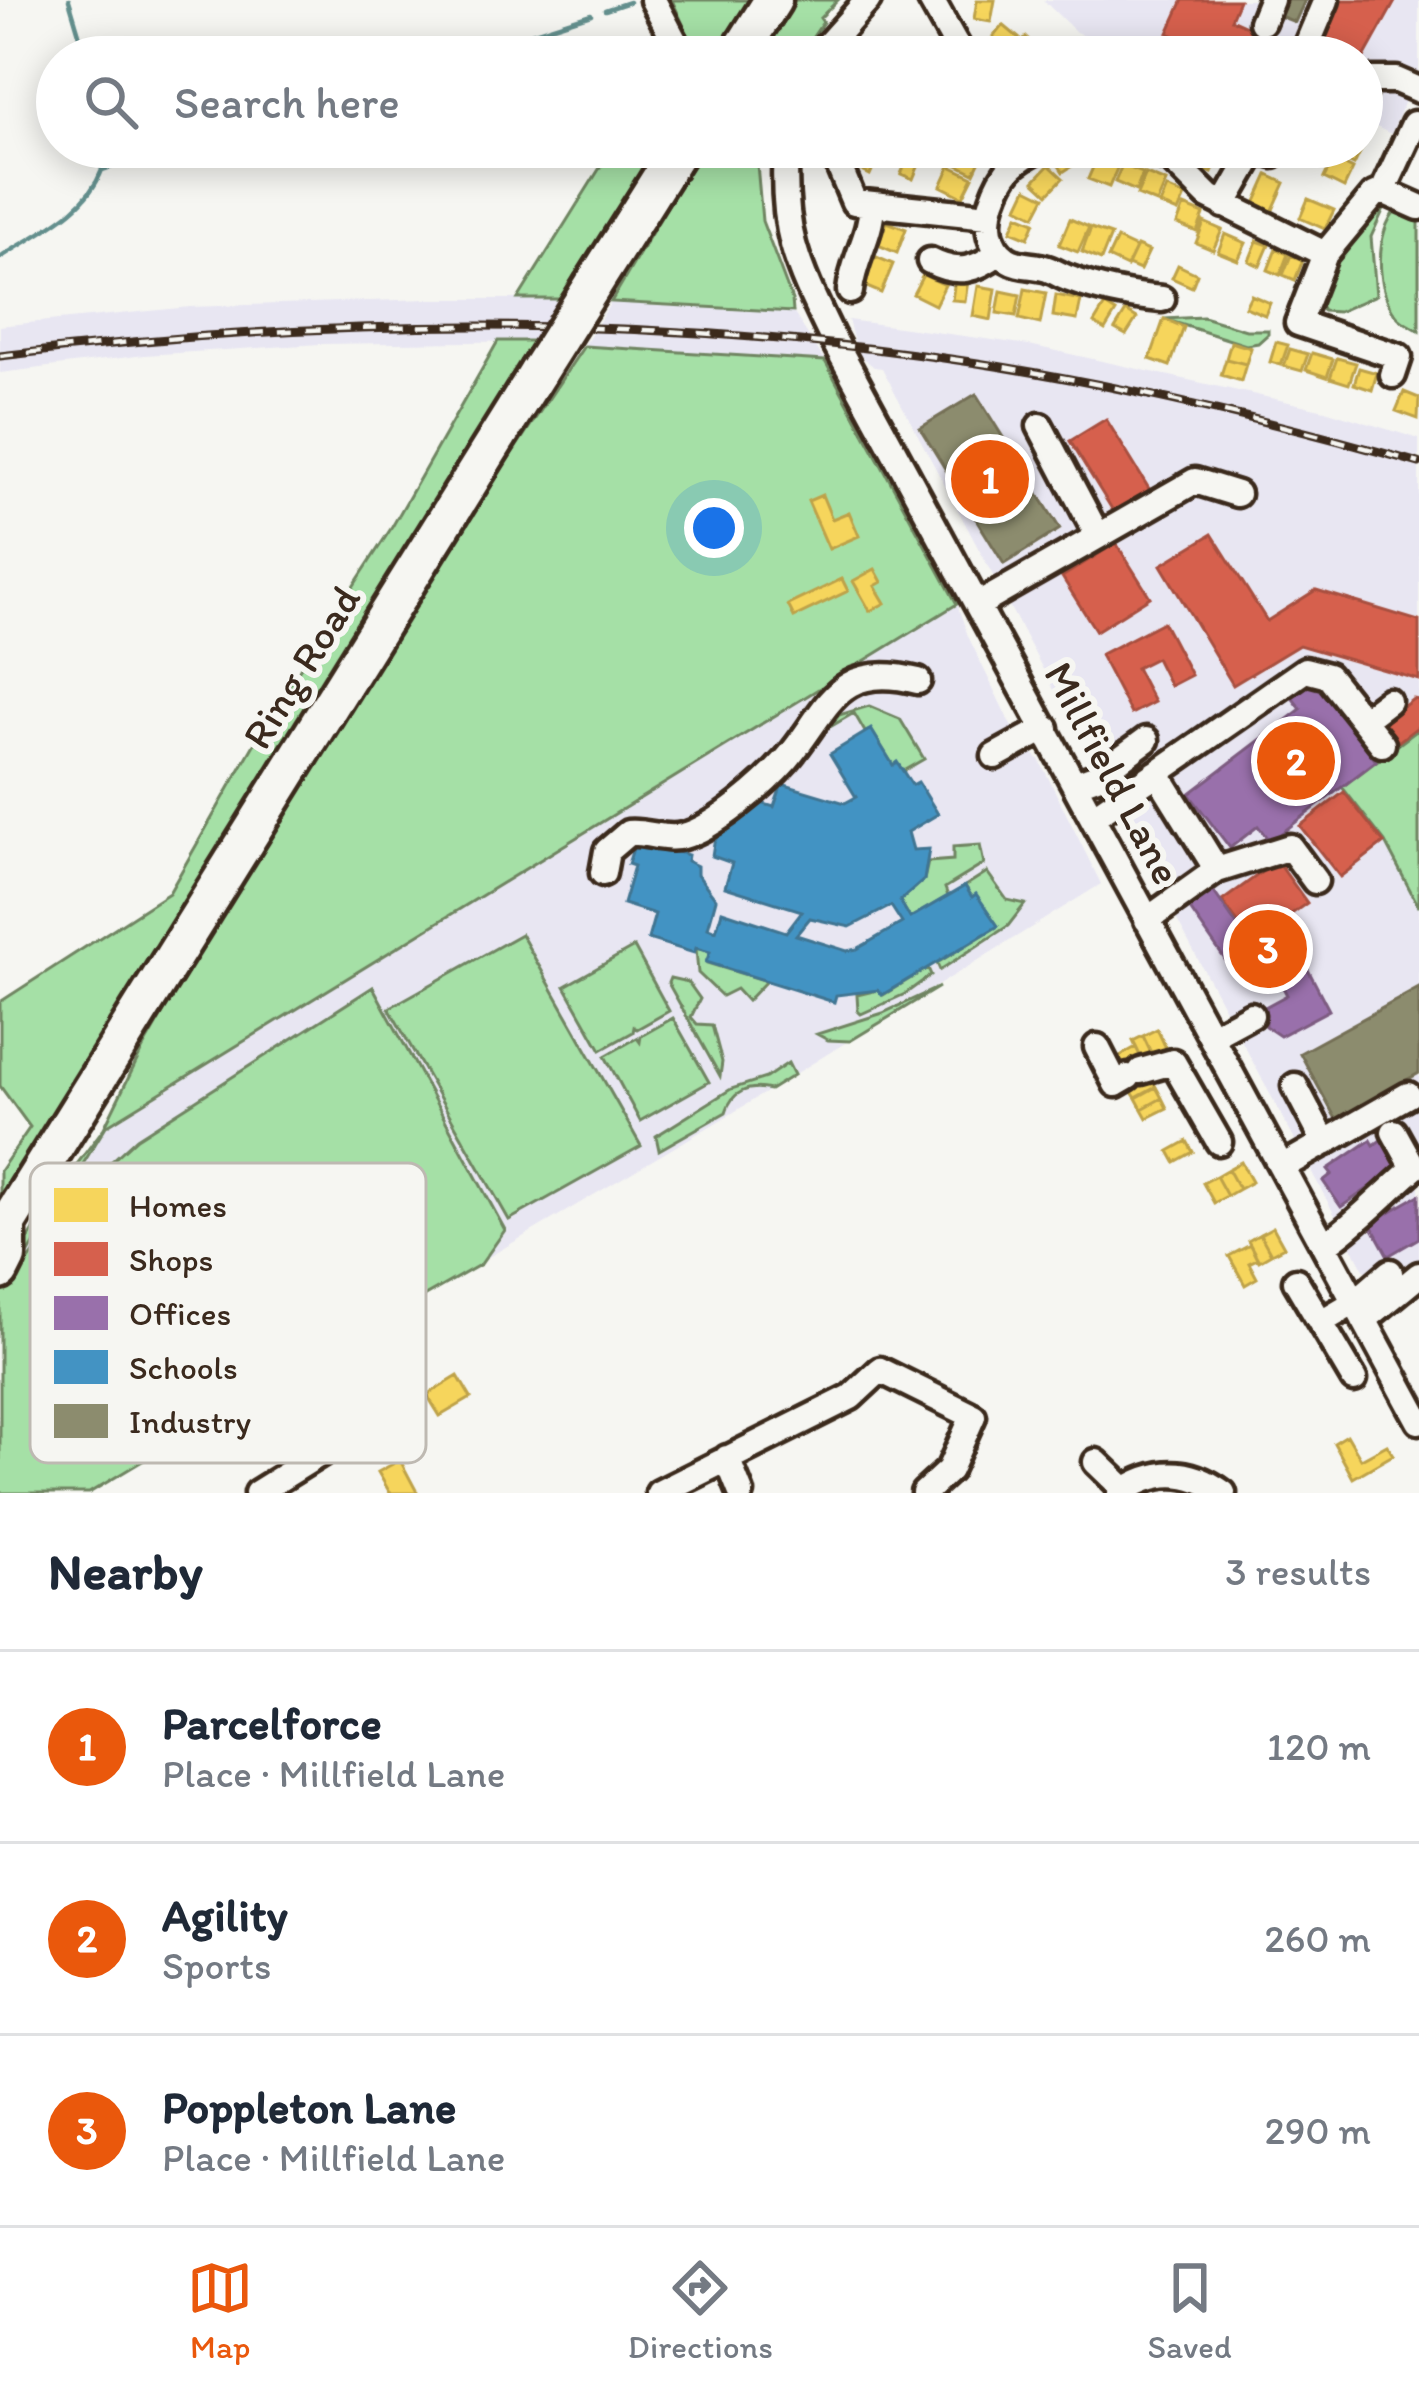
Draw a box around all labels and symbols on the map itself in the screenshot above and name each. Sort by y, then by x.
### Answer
pin: 1 [951,434,1029,524]
your location [684,498,744,558]
street label: Ring Road [231,576,371,758]
street label: Millfield Lane [1033,653,1193,893]
pin: 2 [1257,716,1335,806]
pin: 3 [1229,904,1307,994]
legend [30,1163,426,1463]
text: Homes [129,1186,227,1225]
text: Shops [129,1240,213,1279]
text: Offices [129,1294,231,1333]
text: Schools [129,1348,238,1387]
text: Industry [129,1402,252,1441]

